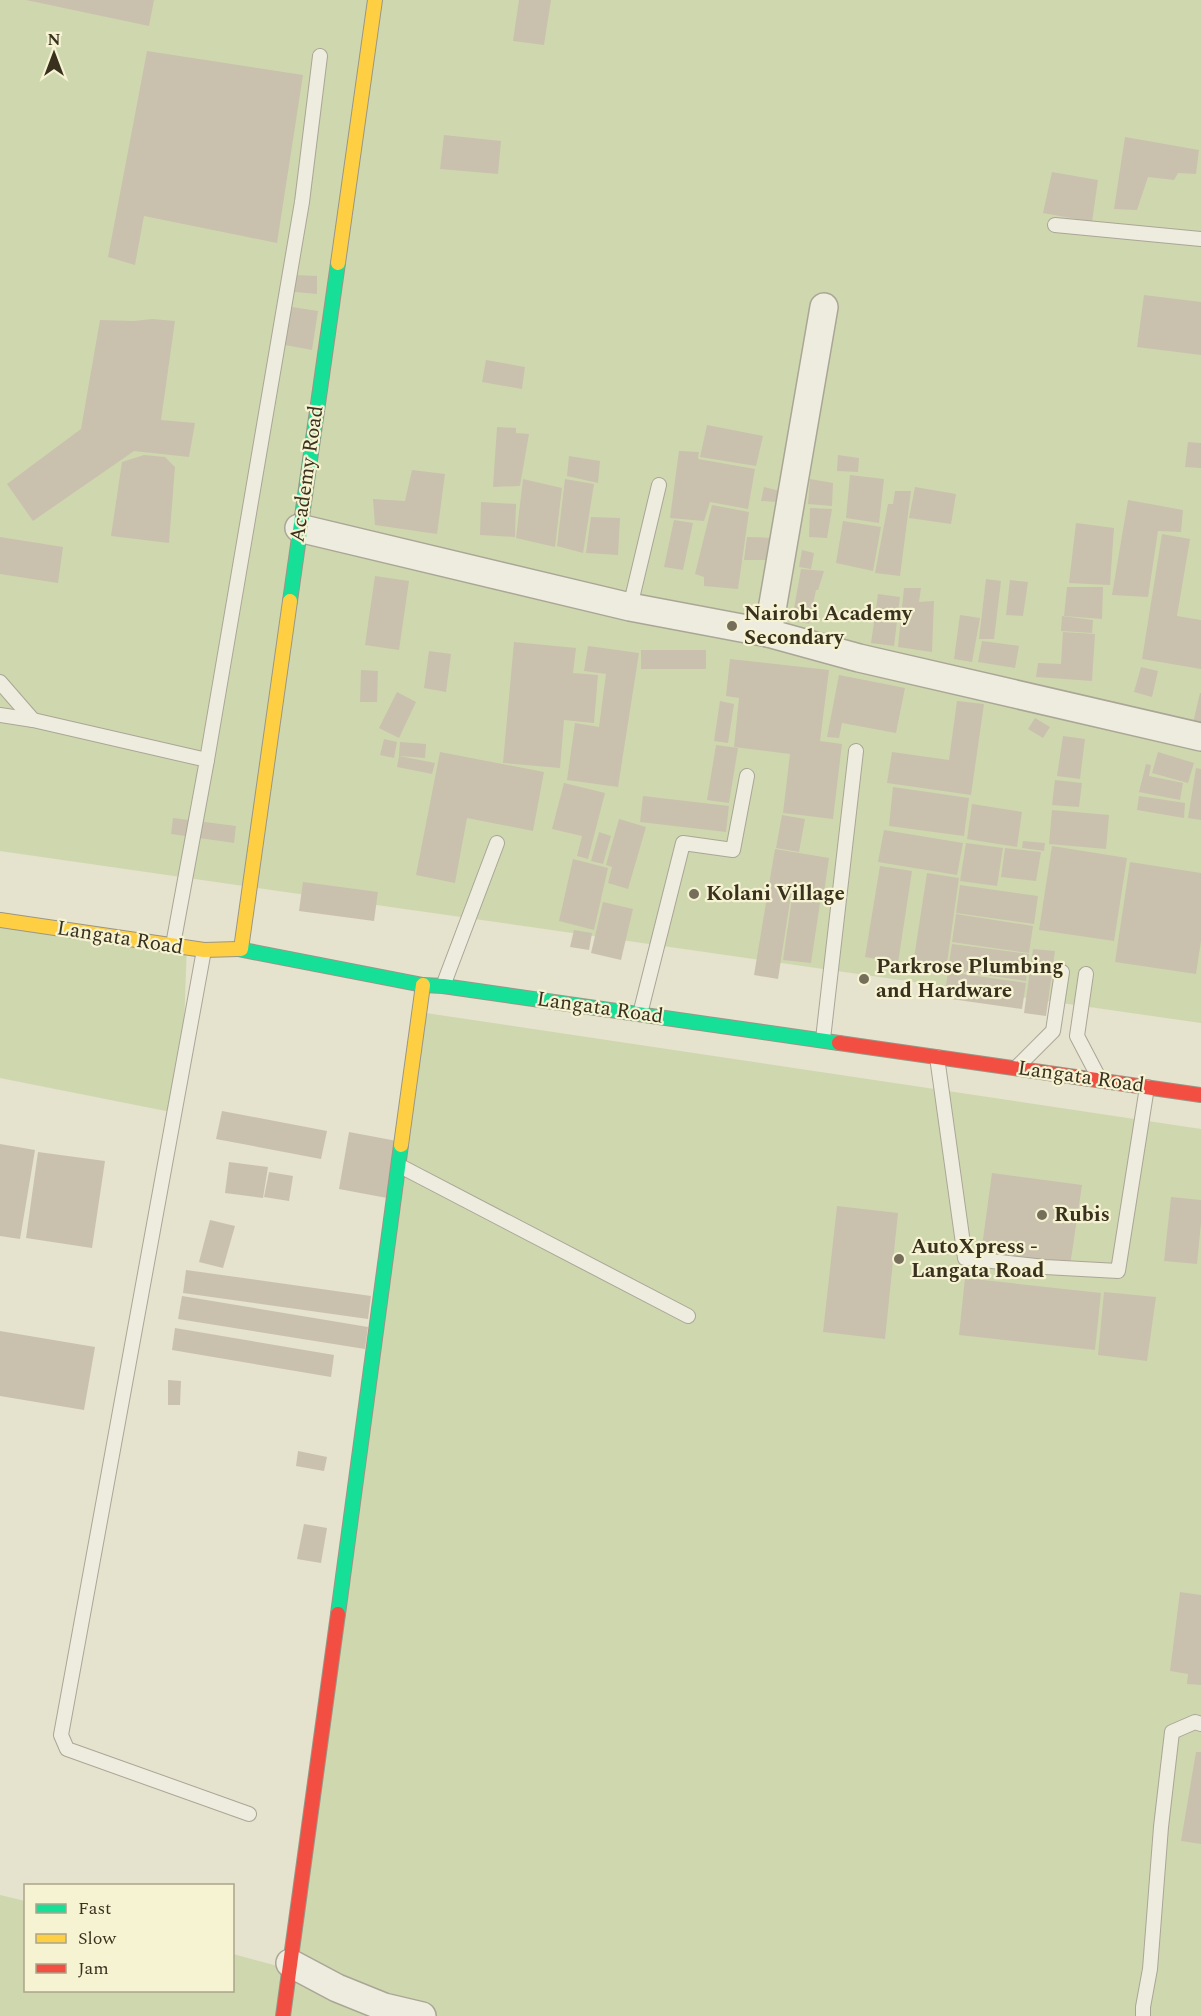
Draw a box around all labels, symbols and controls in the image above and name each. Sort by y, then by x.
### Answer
north arrow [24,24,84,84]
text: N [47,28,61,52]
street label: Academy Road [282,403,332,545]
place label: Nairobi Academy Secondary [744,598,913,654]
marker: Nairobi Academy Secondary [725,619,739,633]
place label: Kolani Village [706,878,845,910]
marker: Kolani Village [687,887,701,901]
street label: Langata Road [55,912,185,964]
place label: Parkrose Plumbing and Hardware [876,951,1064,1007]
marker: Parkrose Plumbing and Hardware [857,972,871,986]
street label: Langata Road [535,983,665,1033]
street label: Langata Road [1016,1052,1146,1102]
place label: Rubis [1054,1199,1110,1231]
marker: Rubis [1035,1208,1049,1222]
place label: AutoXpress - Langata Road [911,1231,1044,1287]
marker: AutoXpress - Langata Road [892,1252,906,1266]
legend [24,1884,234,1992]
text: Fast [78,1895,111,1922]
text: Slow [78,1925,117,1952]
text: Jam [78,1955,109,1982]

